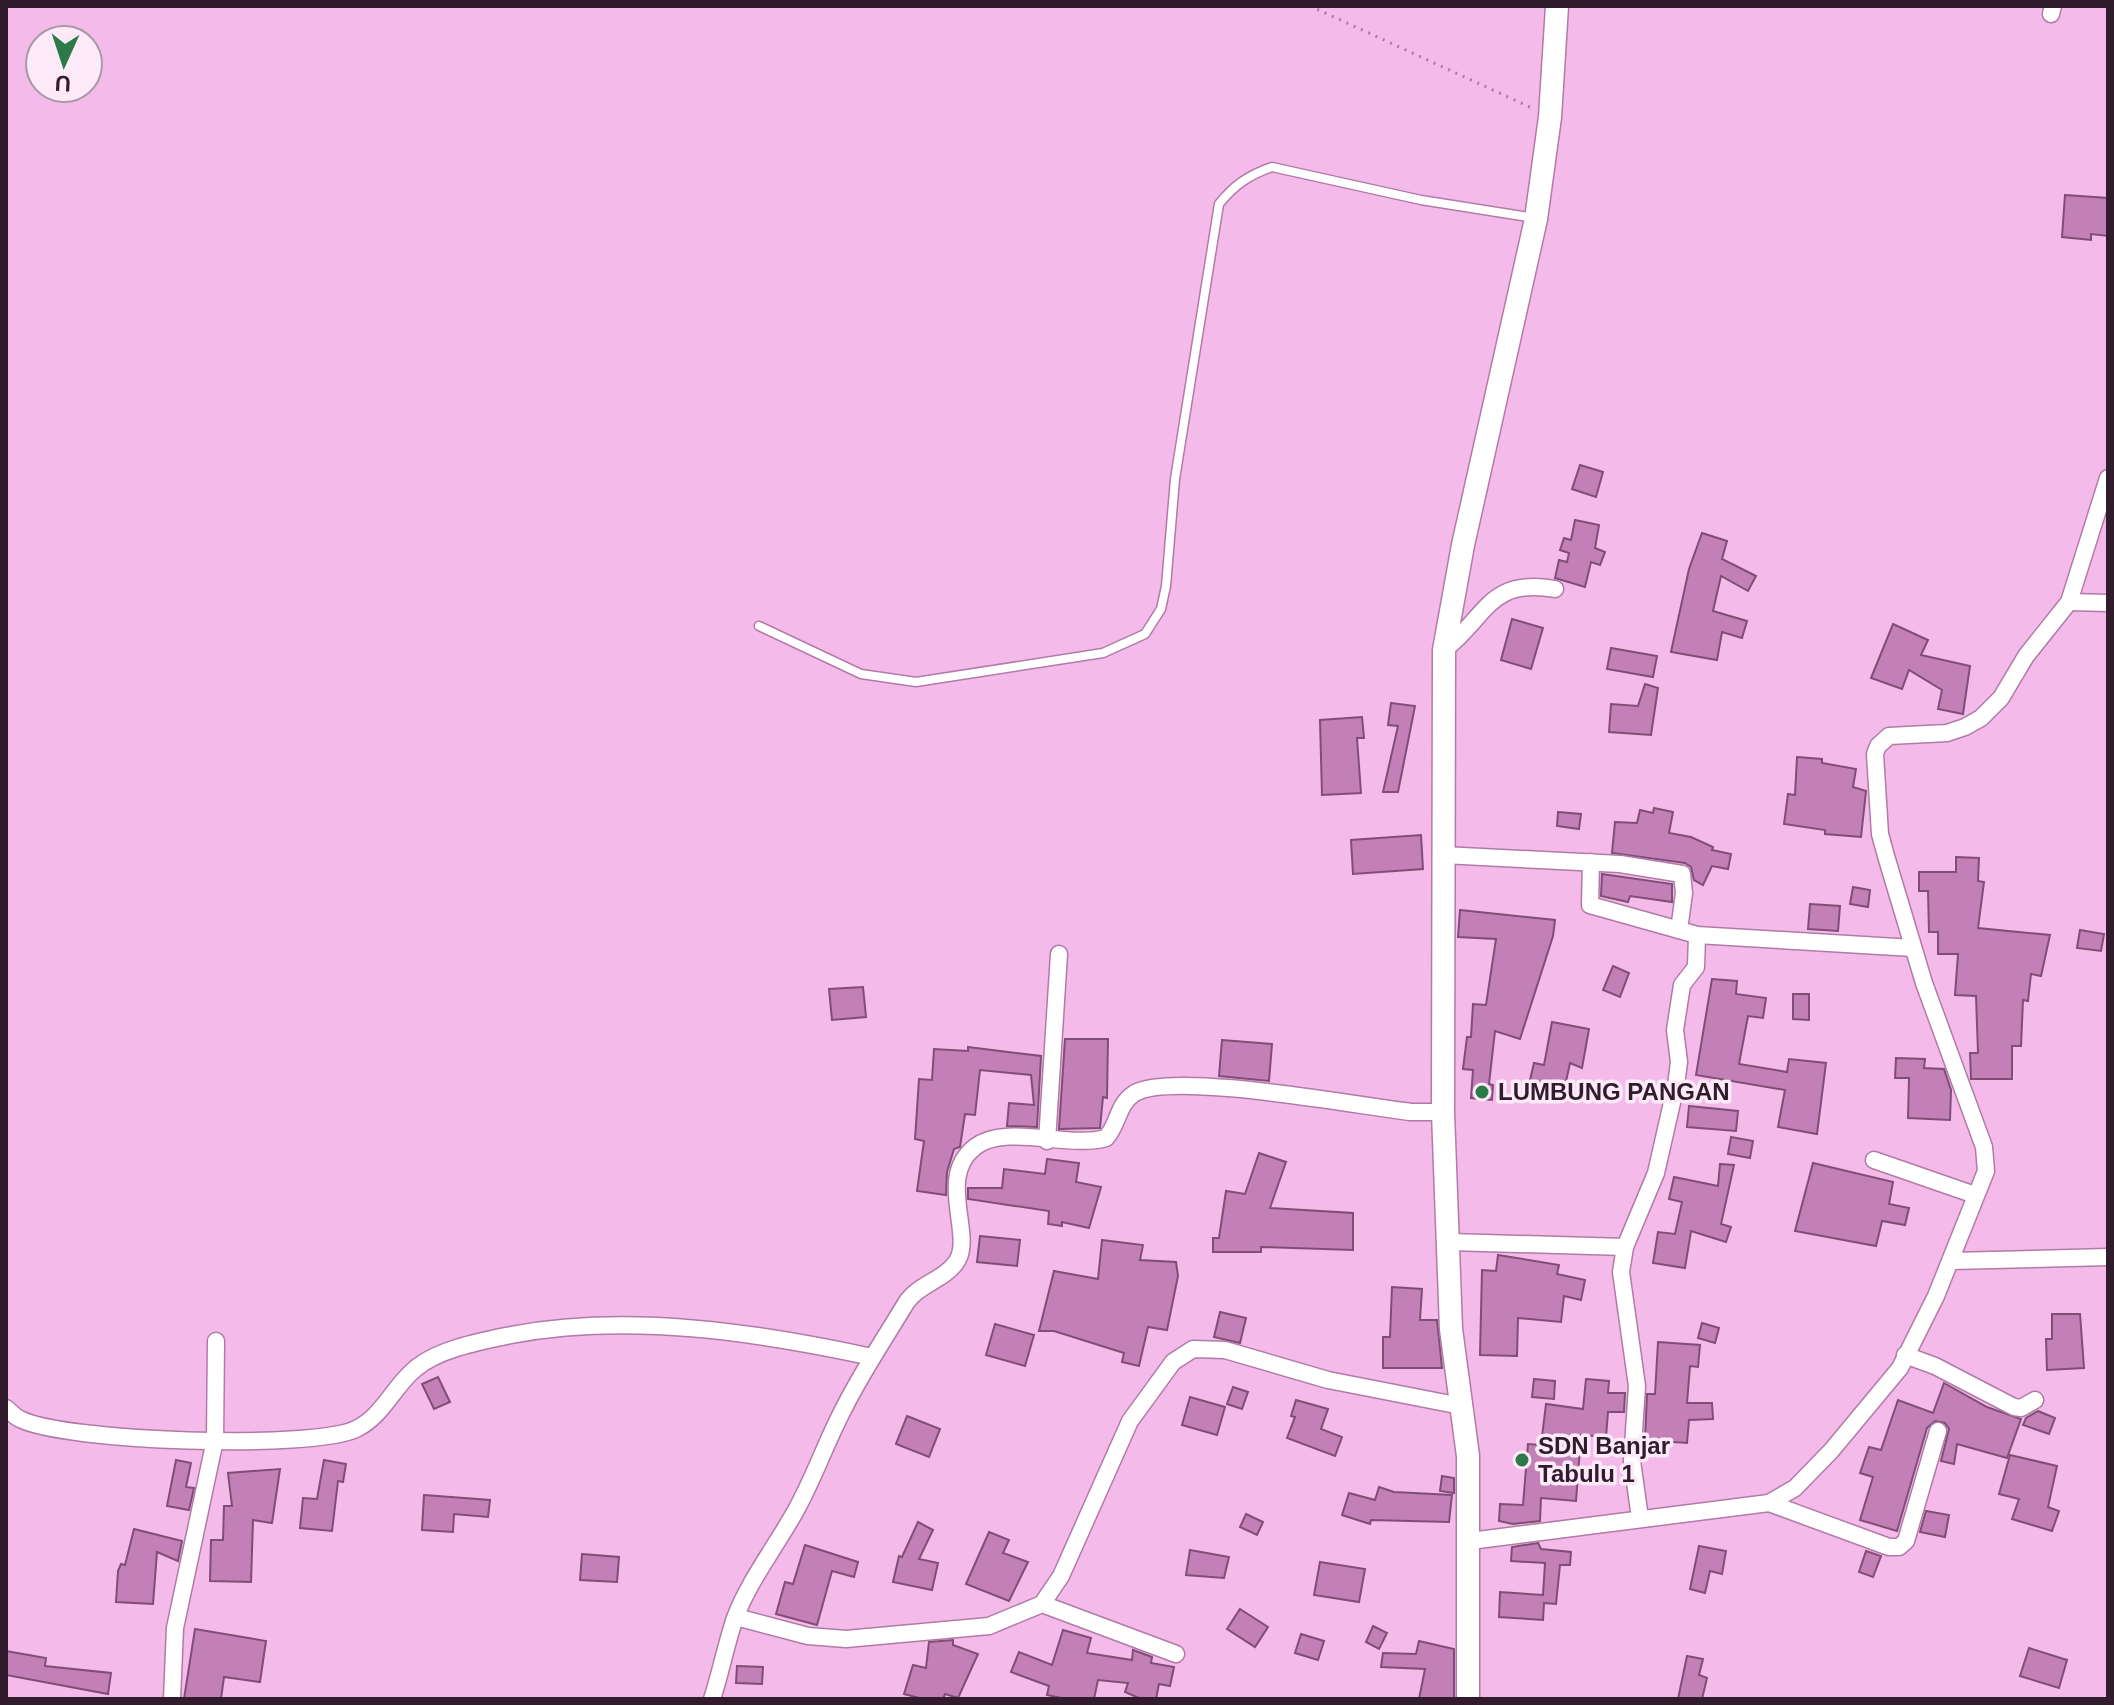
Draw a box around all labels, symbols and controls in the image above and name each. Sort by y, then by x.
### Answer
north arrow [24,24,104,104]
text: U [54,71,72,96]
place label: LUMBUNG PANGAN [1498,1078,1730,1105]
marker: LUMBUNG PANGAN [1473,1083,1491,1101]
place label: SDN Banjar Tabulu 1 [1538,1432,1670,1487]
marker: SDN Banjar Tabulu 1 [1513,1451,1531,1469]

